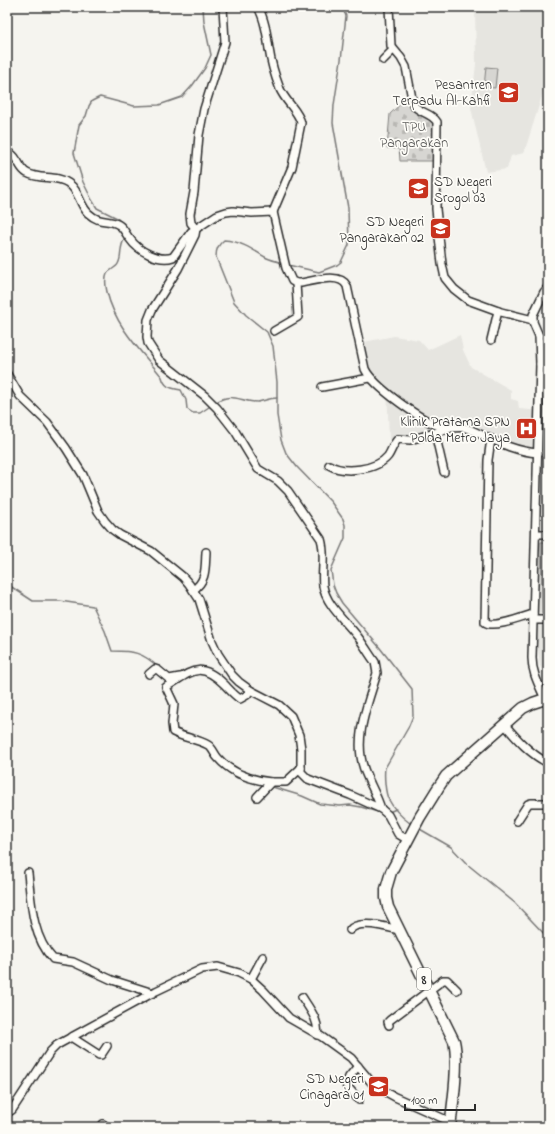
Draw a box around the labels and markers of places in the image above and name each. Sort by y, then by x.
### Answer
place label: Pesantren Terpadu Al-Kahfi [393,75,492,112]
school or university icon: Pesantren Terpadu Al-Kahfi [495,79,521,105]
place label: SD Negeri Srogol 03 [434,172,492,210]
school or university icon: SD Negeri Srogol 03 [405,176,431,202]
place label: SD Negeri Pangarakan 02 [339,212,424,250]
school or university icon: SD Negeri Pangarakan 02 [427,216,453,242]
place label: Klinik Pratama SPN Polda Metro Jaya [400,412,510,450]
hospital icon: Klinik Pratama SPN Polda Metro Jaya [513,416,539,442]
place label: SD Negeri Cinagara 01 [300,1069,365,1107]
school or university icon: SD Negeri Cinagara 01 [366,1073,392,1099]

